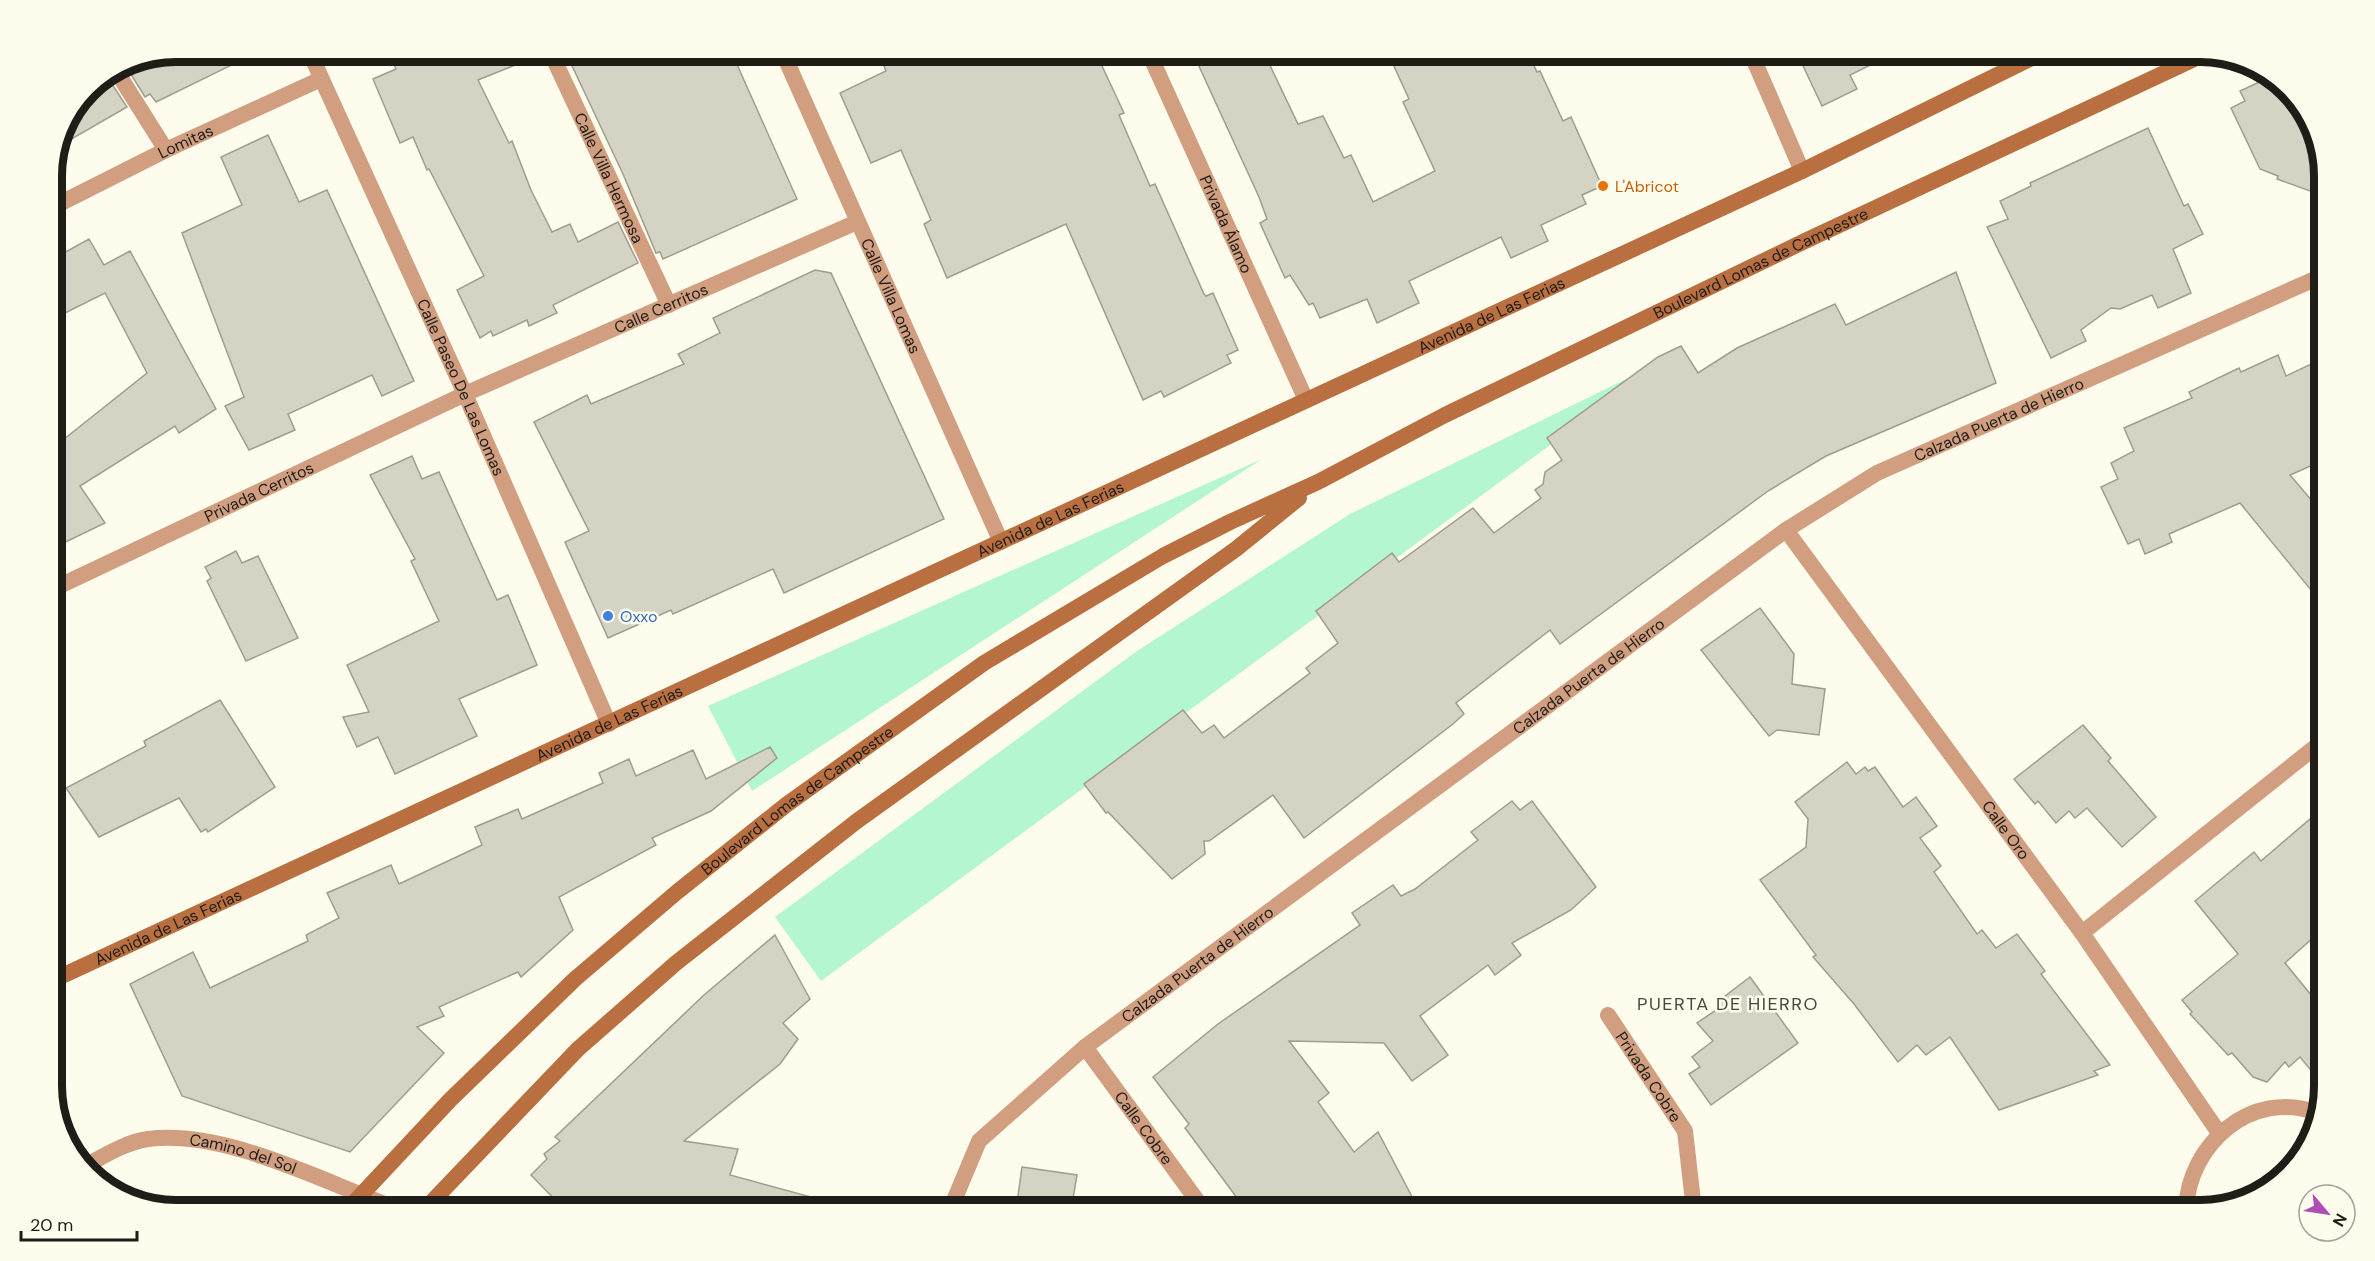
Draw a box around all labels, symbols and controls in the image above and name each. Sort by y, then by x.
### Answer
street label: Calle Villa Hermosa [570,109,649,246]
street label: Lomitas [154,119,216,163]
street label: Privada Álamo [1195,172,1258,276]
place label: L'Abricot [1615,176,1679,197]
marker: L'Abricot [1596,179,1610,193]
street label: Boulevard Lomas de Campestre [1650,203,1871,323]
street label: Calle Villa Lomas [856,235,926,357]
street label: Avenida de Las Ferias [1414,272,1568,358]
street label: Calle Cerritos [611,278,711,338]
street label: Calle Paseo De Las Lomas [413,295,510,479]
street label: Calzada Puerta de Hierro [1910,372,2087,466]
street label: Privada Cerritos [201,457,317,526]
street label: Avenida de Las Ferias [973,476,1127,562]
place label: Oxxo [620,606,657,627]
marker: Oxxo [601,609,615,623]
street label: Calzada Puerta de Hierro [1508,613,1669,739]
street label: Avenida de Las Ferias [532,680,686,766]
street label: Boulevard Lomas de Campestre [696,721,898,879]
street label: Calle Oro [1978,796,2035,864]
street label: Avenida de Las Ferias [91,884,245,970]
street label: Calzada Puerta de Hierro [1117,901,1277,1027]
district label: PUERTA DE HIERRO [1637,992,1819,1016]
street label: Privada Cobre [1611,1027,1687,1126]
street label: Calle Cobre [1110,1087,1178,1169]
street label: Camino del Sol [188,1129,300,1178]
north arrow [2297,1183,2357,1243]
scale bar [21,1204,136,1242]
text: N [2328,1210,2352,1230]
text: 20 m [30,1213,73,1237]

